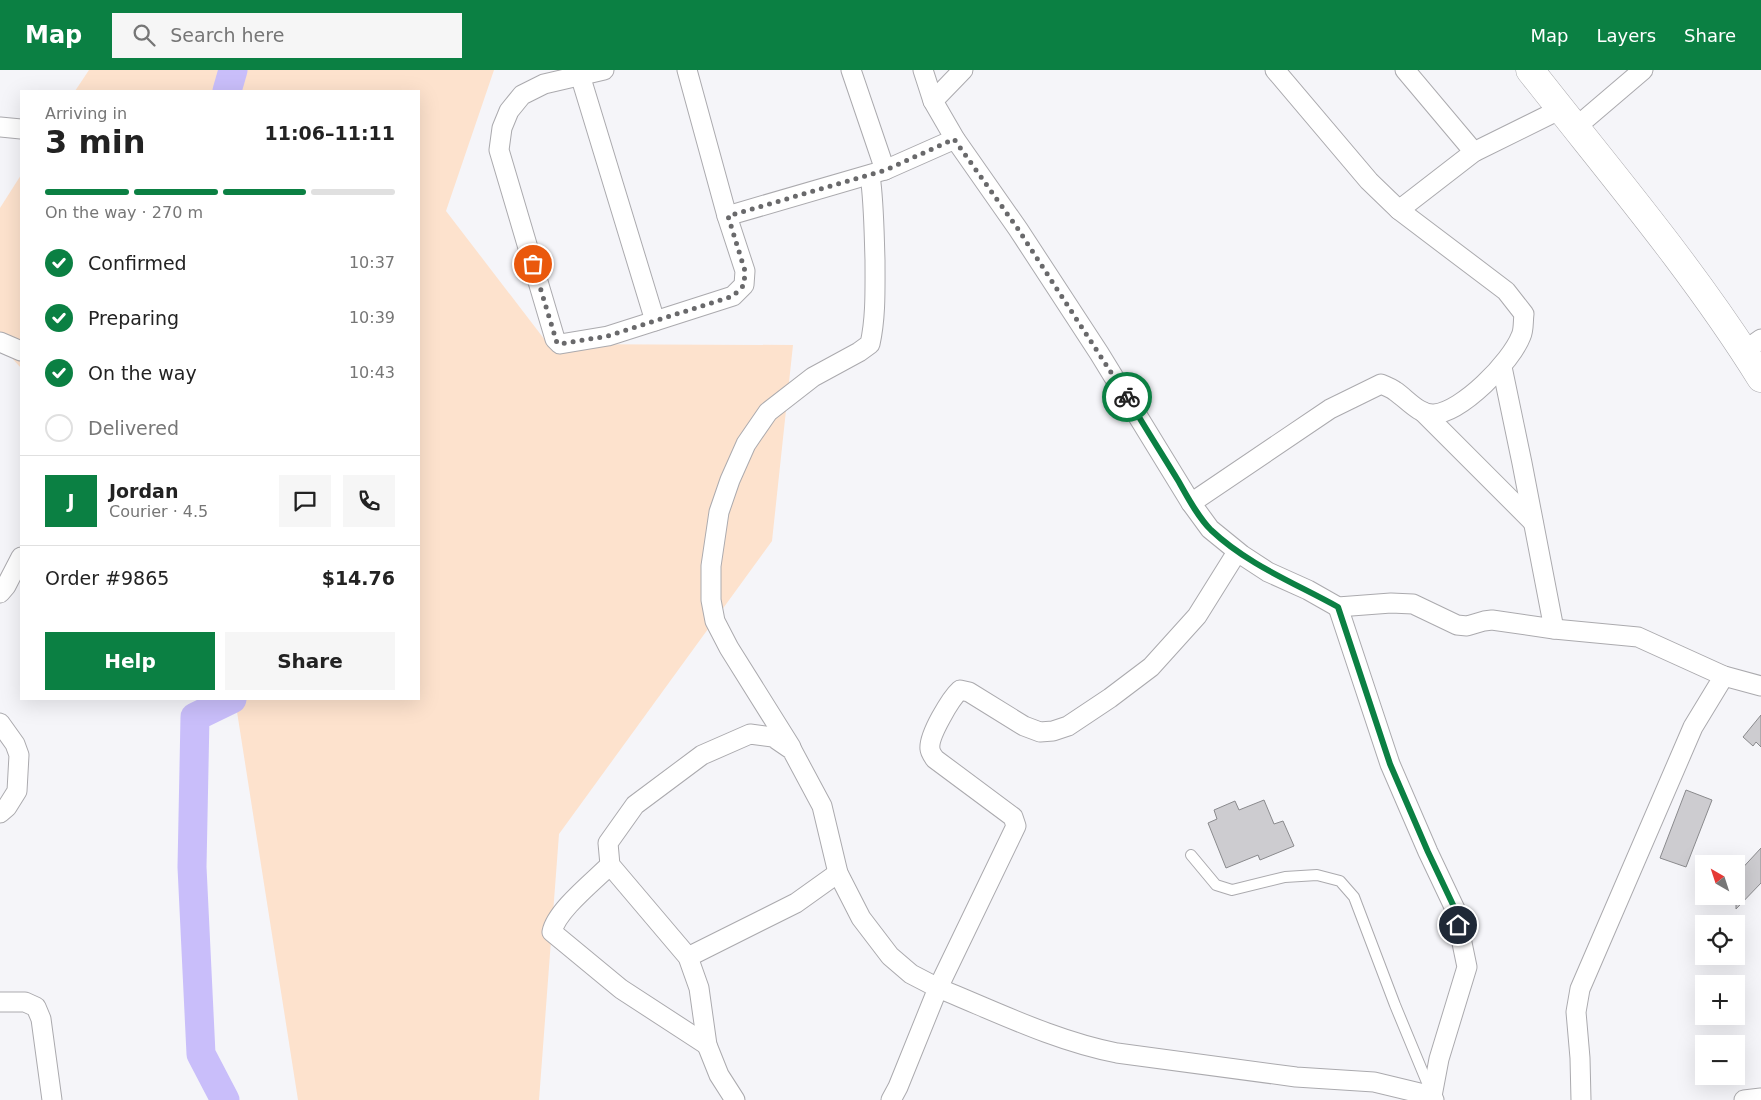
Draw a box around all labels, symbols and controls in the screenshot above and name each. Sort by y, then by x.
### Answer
search box [112,13,462,58]
text: Map [25,21,82,49]
icon: search [130,21,158,49]
text: Search here [170,24,284,46]
text: Map [1530,25,1568,46]
text: Layers [1596,25,1656,46]
text: Share [1684,25,1736,46]
text: Arriving in [45,104,127,123]
text: 11:06–11:11 [265,122,395,144]
text: 3 min [45,123,146,161]
text: On the way · 270 m [45,203,203,222]
pin [512,243,554,285]
icon: check [45,249,73,277]
icon: bag [519,250,547,278]
text: Confirmed [88,252,187,274]
text: 10:37 [349,253,395,272]
icon: check [45,304,73,332]
text: Preparing [88,307,179,329]
text: 10:39 [349,308,395,327]
icon: check [45,359,73,387]
text: On the way [88,362,197,384]
text: 10:43 [349,363,395,382]
courier [1102,372,1152,422]
icon: bike [1113,383,1141,411]
text: Delivered [88,417,179,439]
button: chat [279,475,331,527]
button: phone [343,475,395,527]
text: Jordan [109,480,178,502]
text: J [67,490,75,512]
text: Courier · 4.5 [109,502,208,521]
text: Order #9865 [45,567,169,589]
text: $14.76 [322,567,395,589]
button: Help [45,632,215,690]
button: Share [225,632,395,690]
north arrow [1695,855,1745,905]
map controls [1695,855,1745,1085]
pin [1437,904,1479,946]
icon: home [1444,911,1472,939]
button: locate [1695,915,1745,965]
button: + [1695,975,1745,1025]
button: − [1695,1035,1745,1085]

